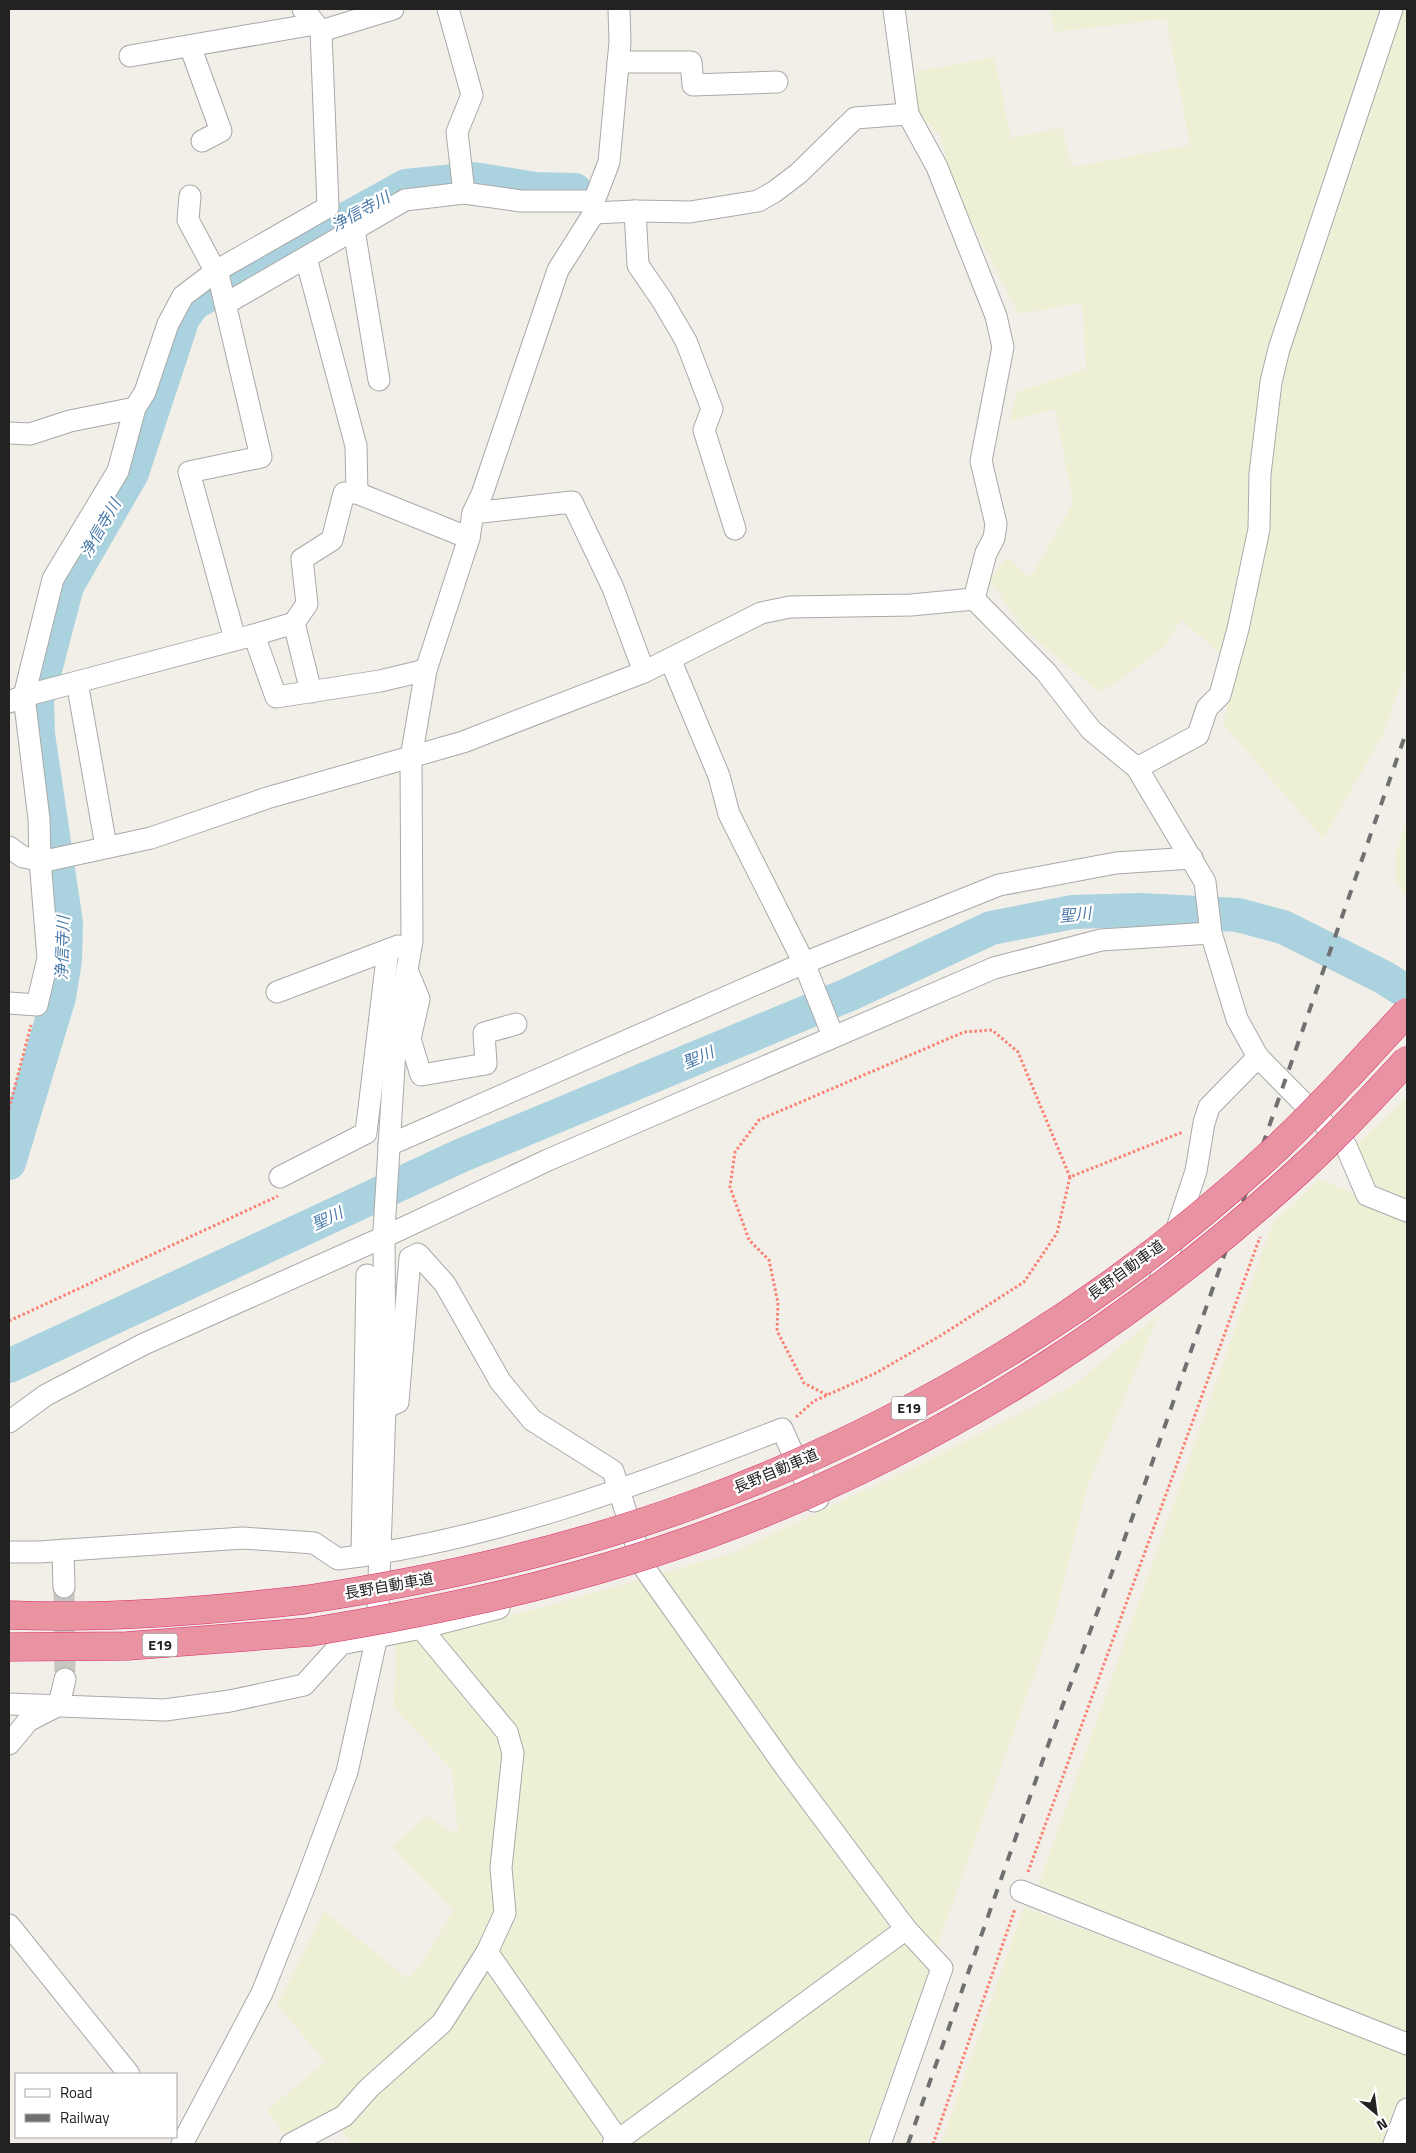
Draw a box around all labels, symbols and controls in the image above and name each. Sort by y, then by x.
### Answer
water label: 浄信寺川 [326,184,396,237]
water label: 浄信寺川 [74,493,127,562]
water label: 聖川 [1058,900,1094,928]
water label: 浄信寺川 [49,914,75,980]
water label: 聖川 [679,1039,719,1074]
water label: 聖川 [307,1200,348,1236]
street label: 長野自動車道 [1083,1234,1169,1305]
road number: E19 [892,1396,926,1420]
street label: 長野自動車道 [730,1442,822,1499]
street label: 長野自動車道 [343,1566,435,1605]
road number: E19 [142,1634,178,1656]
legend [15,2073,178,2138]
text: Road [60,2081,92,2104]
north arrow [1351,2088,1401,2138]
text: Railway [60,2106,110,2129]
text: N [1373,2113,1392,2136]

